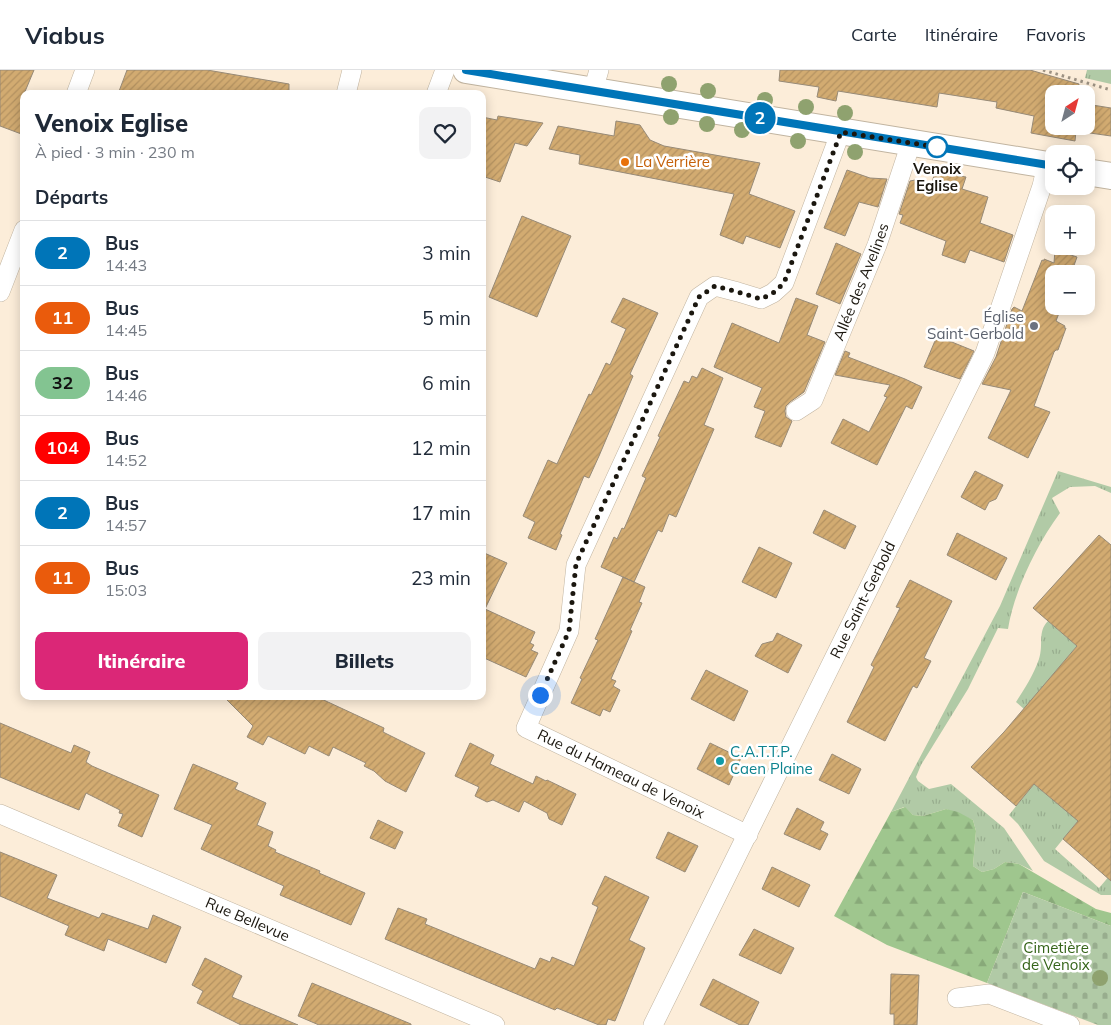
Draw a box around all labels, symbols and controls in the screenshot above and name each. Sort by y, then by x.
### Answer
text: Viabus [25,20,105,50]
text: Carte [851,23,897,46]
text: Itinéraire [925,23,998,46]
text: Favoris [1026,23,1086,46]
north arrow [1045,85,1095,135]
map controls [1045,85,1095,315]
line badge: 2 [744,102,776,134]
text: 2 [755,106,765,129]
button: heart [419,107,471,159]
text: Venoix Eglise [35,108,188,138]
marker: Venoix Eglise [926,136,948,158]
text: À pied · 3 min · 230 m [35,142,195,162]
button: locate [1045,145,1095,195]
place label: La Verrière [635,152,710,171]
marker: La Verrière [619,156,631,168]
place label: Venoix Eglise [912,159,962,195]
text: Départs [35,185,108,209]
button: + [1045,205,1095,255]
street label: Allée des Avelines [829,220,893,343]
text: Bus [105,231,139,255]
text: 2 [57,241,68,264]
text: 3 min [422,241,471,265]
text: 14:43 [105,255,147,275]
button: − [1045,265,1095,315]
text: Bus [105,296,139,320]
text: 11 [52,306,73,329]
text: 5 min [422,306,471,330]
place label: Église Saint-Gerbold [927,307,1024,343]
text: 14:45 [105,320,147,340]
marker: Église Saint-Gerbold [1028,320,1040,332]
text: Bus [105,361,139,385]
text: 32 [52,371,73,394]
text: 6 min [422,371,471,395]
text: 14:46 [105,385,147,405]
text: Bus [105,426,139,450]
text: 104 [46,436,79,459]
text: 12 min [411,436,471,460]
text: 14:52 [105,450,147,470]
text: Bus [105,491,139,515]
text: 2 [57,501,68,524]
text: 17 min [411,501,471,525]
text: 14:57 [105,515,147,535]
street label: Rue Saint-Gerbold [826,538,899,661]
text: Bus [105,556,139,580]
text: 11 [52,566,73,589]
text: 23 min [411,566,471,590]
text: 15:03 [105,580,147,600]
button: Itinéraire [35,632,248,690]
button: Billets [258,632,471,690]
your location [528,683,553,708]
street label: Rue du Hameau de Venoix [534,725,708,822]
place label: C.A.T.T.P. Caen Plaine [730,742,813,778]
marker: C.A.T.T.P. Caen Plaine [714,755,726,767]
street label: Rue Bellevue [203,893,293,945]
park label: Cimetière de Venoix [1022,938,1090,974]

